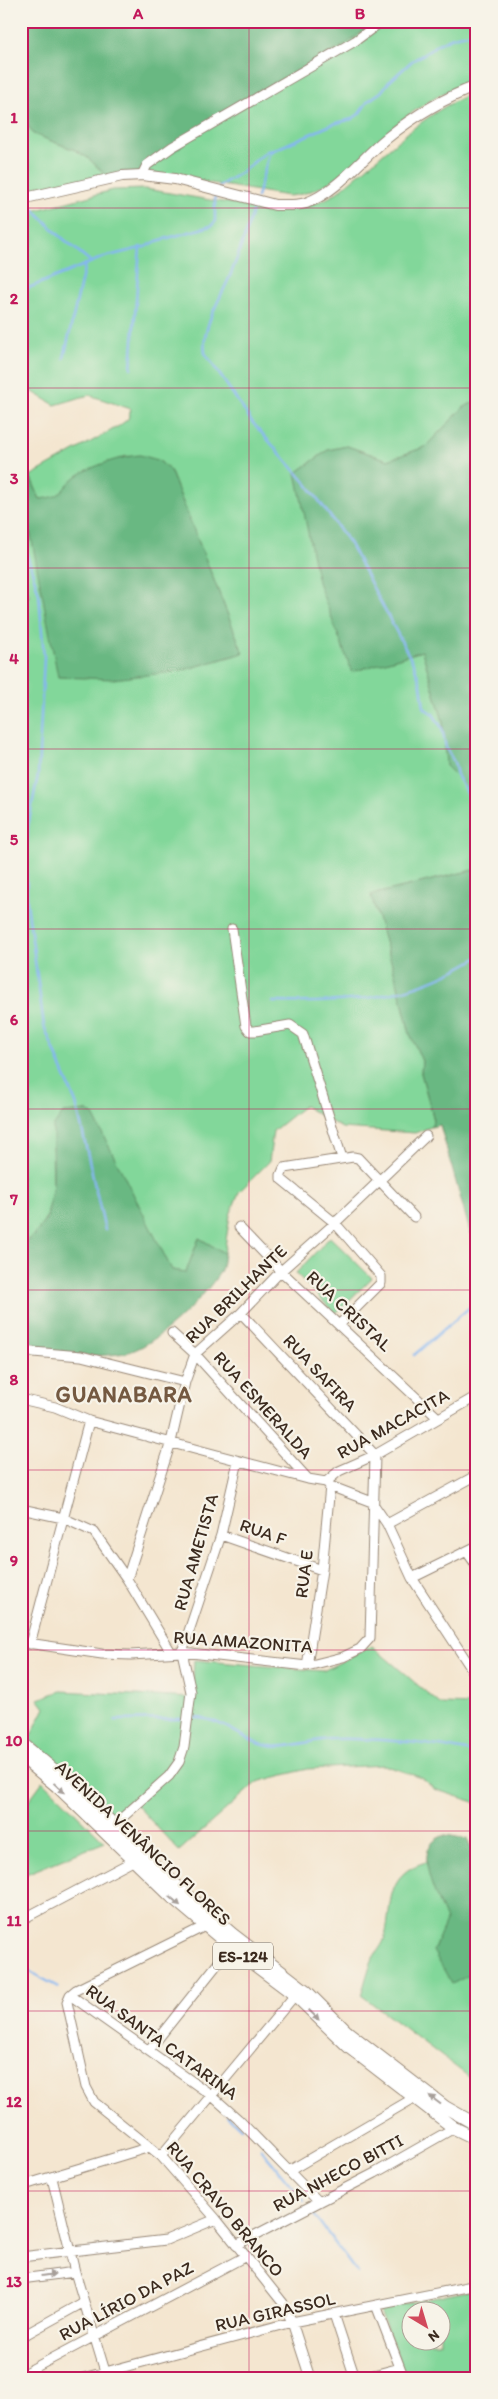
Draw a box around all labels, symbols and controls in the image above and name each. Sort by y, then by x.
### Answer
text: A [132,4,144,23]
text: B [355,4,366,23]
text: 1 [10,108,18,127]
text: 2 [10,289,19,308]
text: 3 [10,469,19,488]
text: 4 [9,649,19,668]
text: 5 [10,830,19,849]
text: 6 [10,1010,19,1029]
text: 7 [9,1190,18,1209]
street label: RUA BRILHANTE [181,1240,291,1348]
street label: RUA CRISTAL [302,1266,396,1356]
street label: RUA SAFIRA [278,1330,362,1417]
street label: RUA ESMERALDA [209,1347,317,1464]
text: 8 [10,1370,19,1389]
district label: GUANABARA [55,1381,193,1408]
street label: RUA MACACITA [333,1384,454,1464]
street label: RUA AMETISTA [169,1490,223,1613]
street label: RUA F [237,1514,290,1550]
street label: RUA E [290,1549,318,1599]
text: 9 [10,1551,18,1570]
street label: RUA AMAZONITA [173,1626,314,1658]
text: 10 [5,1731,23,1750]
street label: AVENIDA VENÂNCIO FLORES [51,1756,235,1930]
one-way arrow [52,1782,64,1794]
one-way arrow [169,1895,182,1906]
text: 11 [7,1911,22,1930]
road number: ES-124 [213,1942,273,1970]
street label: RUA SANTA CATARINA [82,1979,243,2105]
one-way arrow [308,2009,320,2021]
text: 12 [6,2092,23,2111]
one-way arrow [429,2094,442,2105]
street label: RUA NHECO BITTI [269,2129,407,2217]
street label: RUA CRAVO BRANCO [162,2137,288,2281]
street label: RUA LÍRIO DA PAZ [55,2256,197,2346]
one-way arrow [41,2271,57,2279]
text: 13 [6,2272,22,2291]
street label: RUA GIRASSOL [213,2288,337,2336]
north arrow [400,2302,450,2352]
text: N [425,2326,443,2345]

